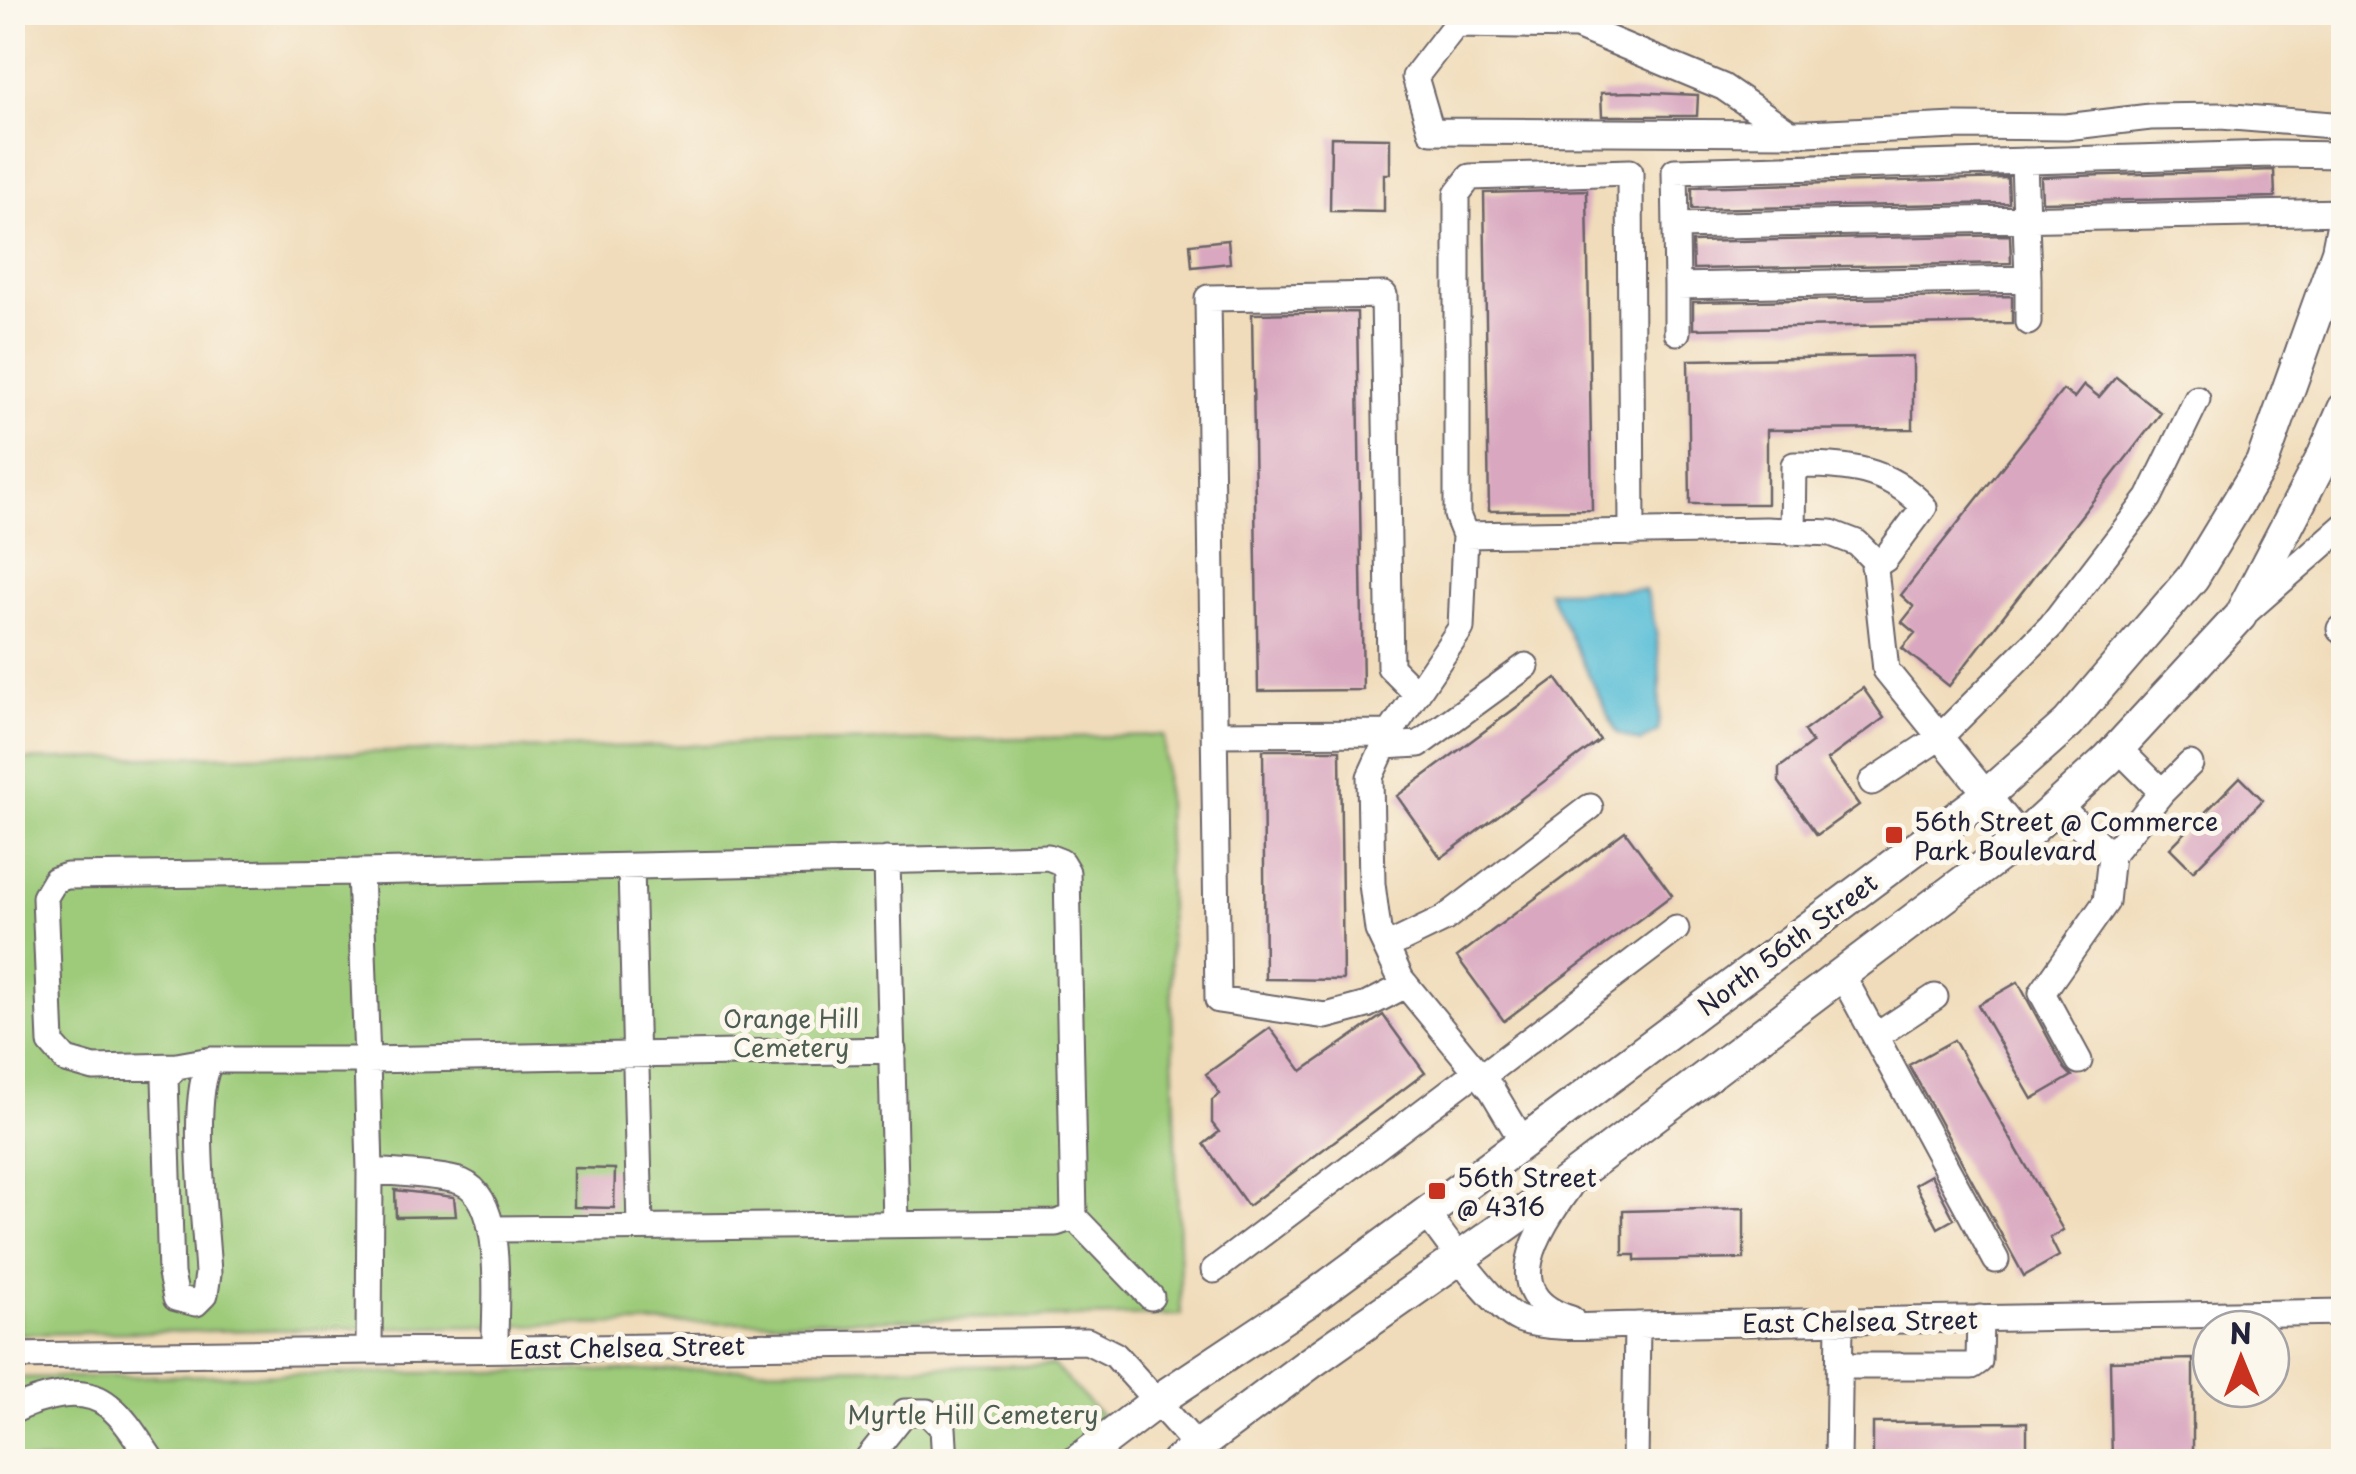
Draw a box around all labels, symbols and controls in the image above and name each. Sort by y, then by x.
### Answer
place label: 56th Street @ Commerce Park Boulevard [1914,802,2218,869]
marker: 56th Street @ Commerce Park Boulevard [1883,824,1905,846]
street label: North 56th Street [1689,864,1885,1024]
park label: Orange Hill Cemetery [723,999,859,1066]
place label: 56th Street @ 4316 [1457,1158,1597,1225]
marker: 56th Street @ 4316 [1426,1180,1448,1202]
street label: East Chelsea Street [1742,1300,1978,1342]
north arrow [2191,1309,2291,1409]
text: N [2229,1311,2252,1354]
street label: East Chelsea Street [509,1326,745,1368]
park label: Myrtle Hill Cemetery [847,1395,1099,1433]

